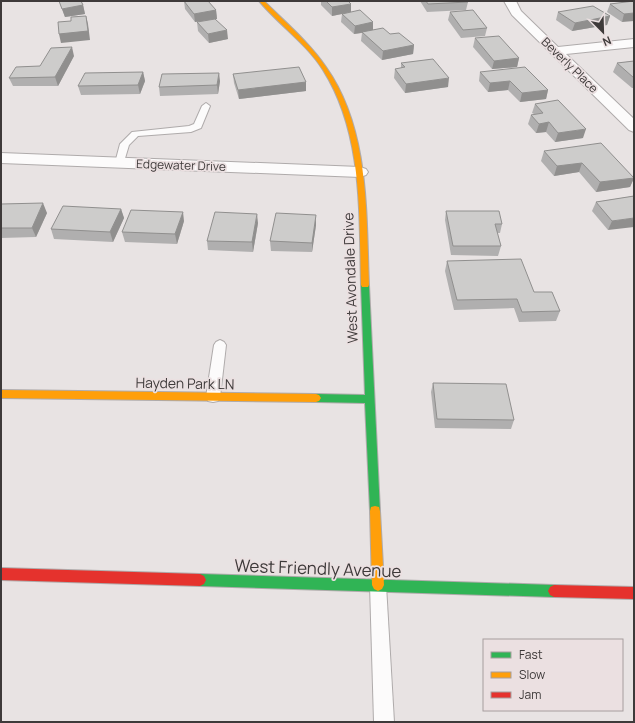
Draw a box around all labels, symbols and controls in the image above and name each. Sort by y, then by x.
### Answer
north arrow [583,12,623,52]
text: N [600,33,614,50]
street label: Beverly Place [538,34,602,96]
street label: Edgewater Drive [136,155,226,175]
street label: West Avondale Drive [338,212,362,344]
street label: Hayden Park LN [135,373,235,393]
street label: West Friendly Avenue [234,554,402,582]
legend [483,639,623,711]
text: Fast [519,646,543,663]
text: Slow [519,666,545,683]
text: Jam [519,686,541,703]

